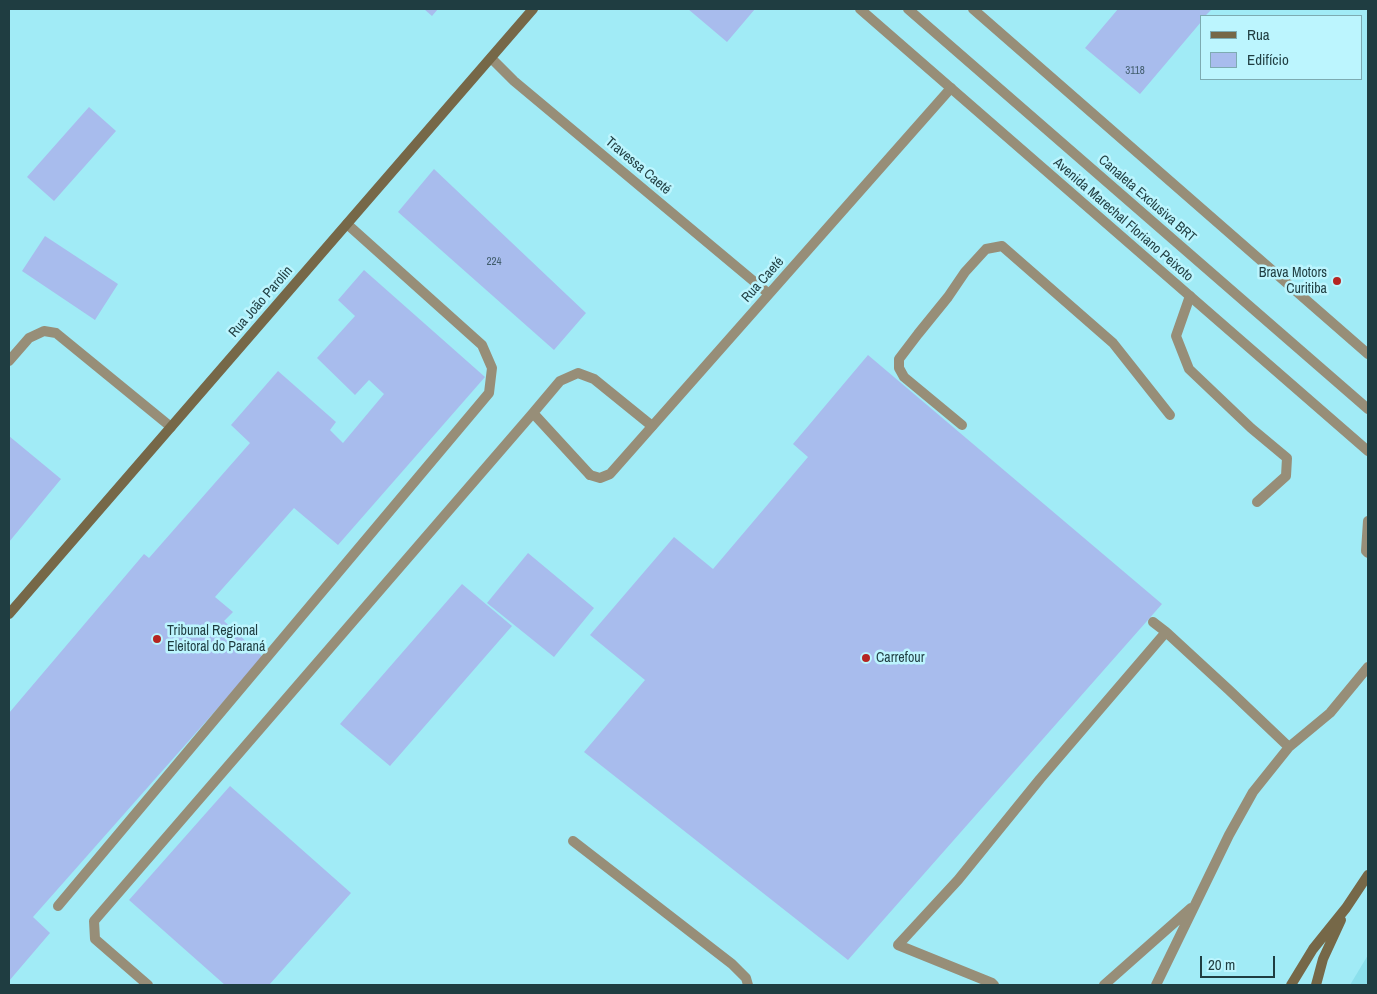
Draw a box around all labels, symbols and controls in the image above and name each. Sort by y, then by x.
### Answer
legend [1200,15,1362,80]
text: Rua [1247,24,1270,45]
text: Edifício [1247,49,1289,70]
house number: 3118 [1125,64,1145,78]
street label: Travessa Caeté [602,134,674,198]
street label: Canaleta Exclusiva BRT [1095,152,1199,246]
street label: Avenida Marechal Floriano Peixoto [1050,155,1196,285]
street label: Rua Caeté [738,254,788,306]
house number: 224 [486,255,502,269]
street label: Rua João Parolin [226,263,296,341]
place label: Brava Motors Curitiba [1259,265,1327,298]
marker: Brava Motors Curitiba [1331,275,1343,287]
place label: Tribunal Regional Eleitoral do Paraná [167,623,265,656]
marker: Tribunal Regional Eleitoral do Paraná [151,633,163,645]
place label: Carrefour [876,650,924,666]
marker: Carrefour [860,652,872,664]
scale bar [1202,946,1277,978]
text: 20 m [1208,954,1235,975]

